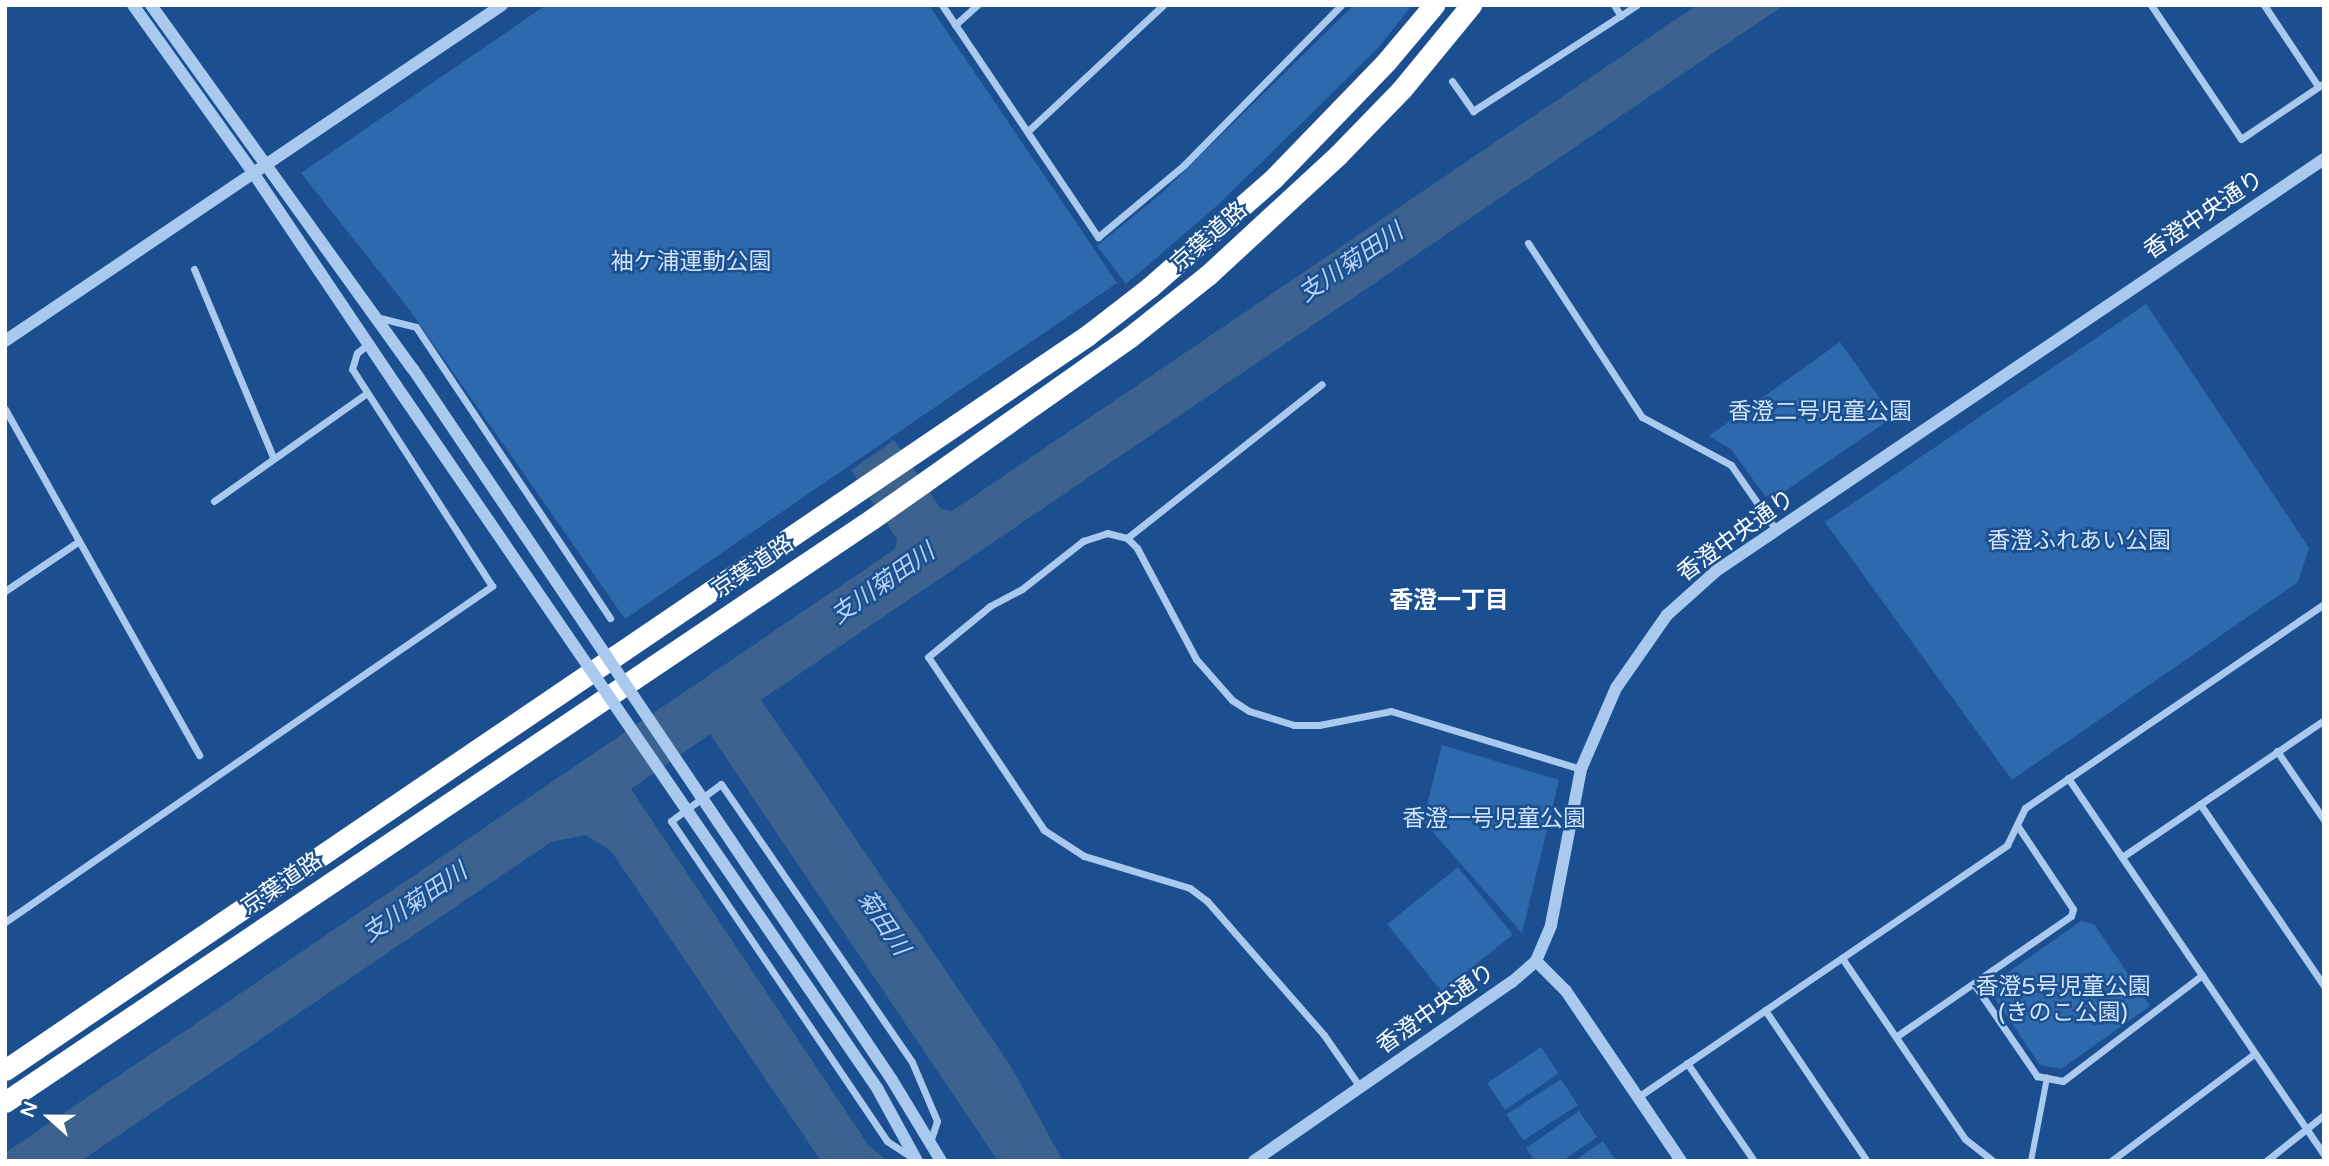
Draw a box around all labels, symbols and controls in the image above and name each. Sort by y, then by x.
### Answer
street label: 香澄中央通り [2139,165,2269,265]
street label: 京葉道路 [1165,196,1253,278]
water label: 支川菊田川 [1293,218,1409,308]
park label: 袖ケ浦運動公園 [611,248,771,276]
park label: 香澄二号児童公園 [1728,398,1912,426]
street label: 香澄中央通り [1672,484,1800,588]
park label: 香澄ふれあい公園 [1987,527,2171,555]
street label: 京葉道路 [707,530,799,604]
water label: 支川菊田川 [826,538,940,630]
district label: 香澄一丁目 [1389,587,1509,615]
park label: 香澄一号児童公園 [1402,805,1586,833]
street label: 京葉道路 [236,847,328,921]
water label: 支川菊田川 [357,858,473,948]
water label: 菊田川 [851,885,915,961]
street label: 香澄中央通り [1372,958,1500,1060]
park label: 香澄5号児童公園 (きのこ公園) [1975,973,2151,1027]
north arrow [14,1082,84,1152]
text: N [16,1098,42,1121]

